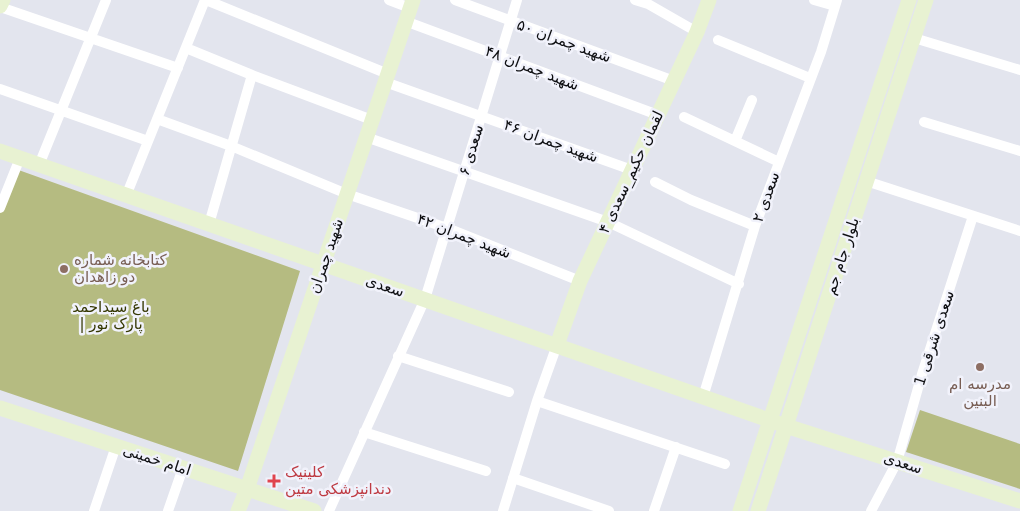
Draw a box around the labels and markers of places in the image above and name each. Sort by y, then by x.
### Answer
place label: کتابخانه شماره دو زاهدان [74,251,167,286]
marker: کتابخانه شماره دو زاهدان [58,263,70,275]
marker: مدرسه ام البنین [974,361,986,373]
place label: مدرسه ام البنین [949,375,1011,410]
place label: کلینیک دندانپزشکی متین [285,463,392,499]
marker: کلینیک دندانپزشکی متین [267,474,281,488]

